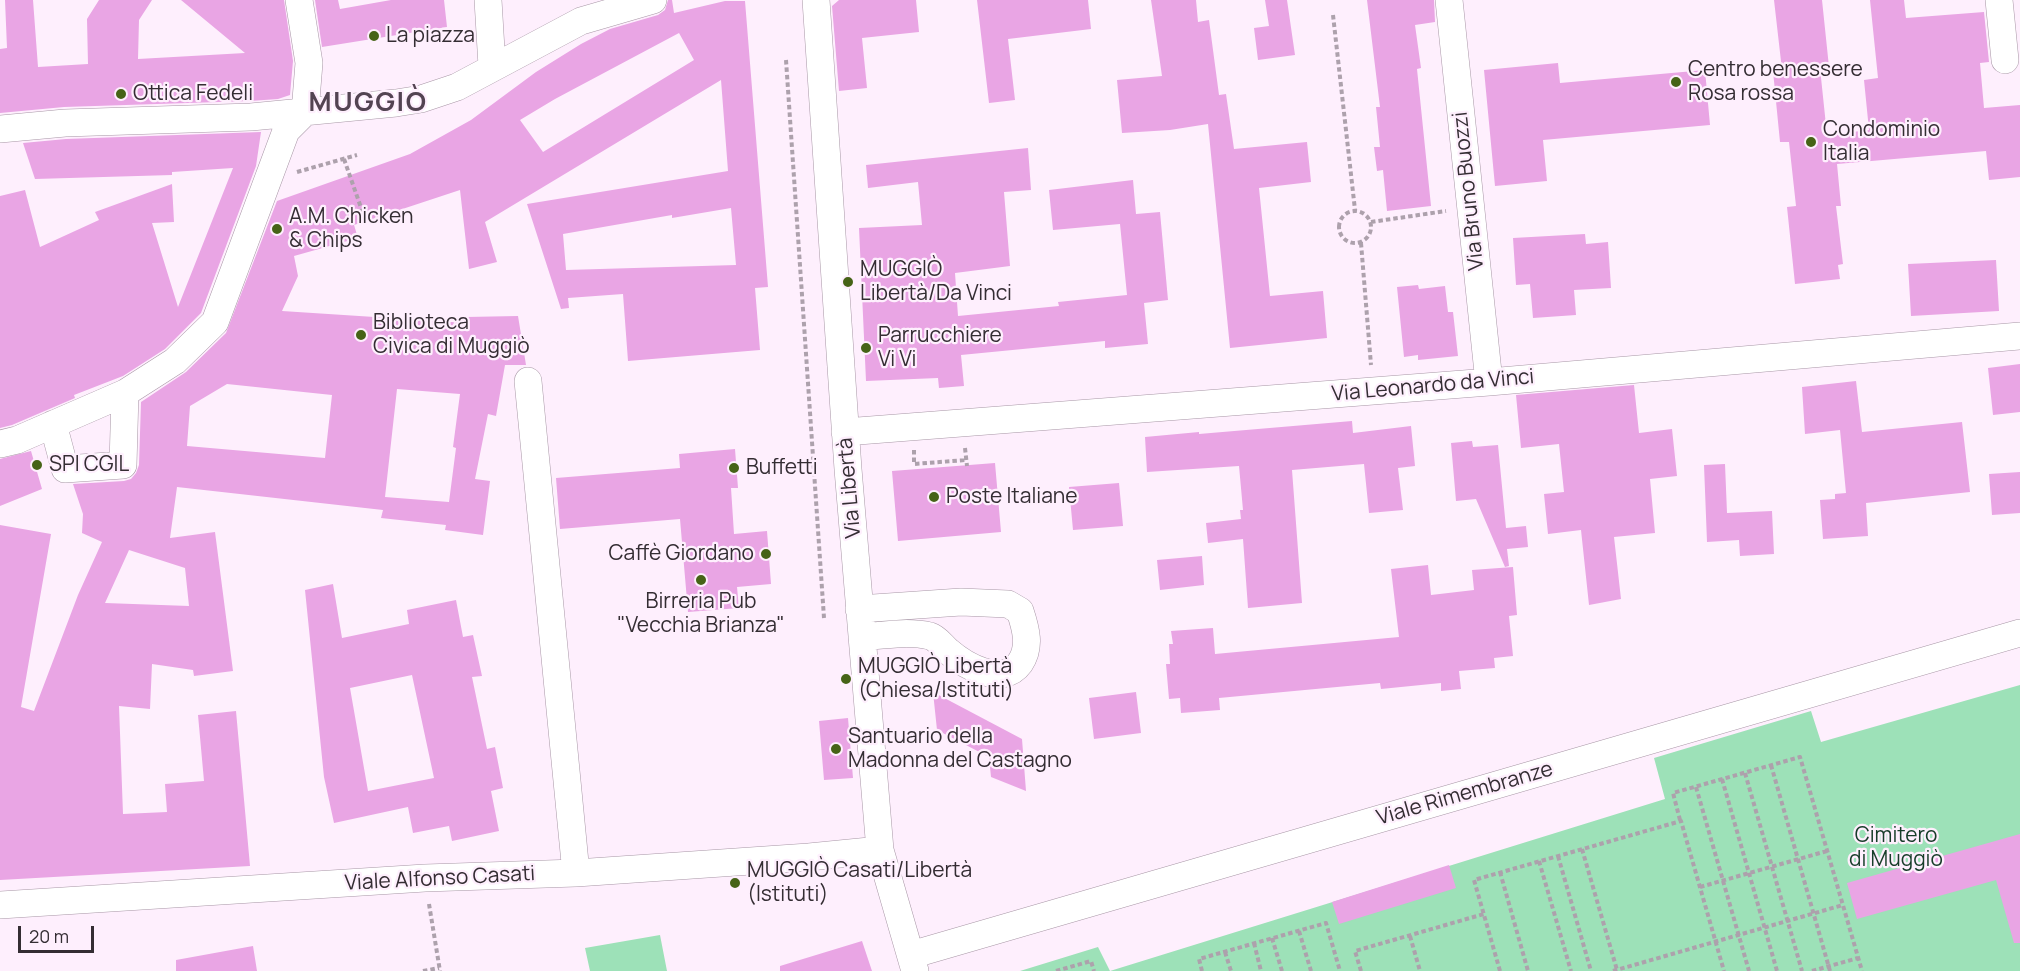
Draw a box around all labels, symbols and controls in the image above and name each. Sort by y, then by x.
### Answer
place label: La piazza [386,23,475,49]
marker: La piazza [367,29,381,43]
place label: Centro benessere Rosa rossa [1688,57,1863,107]
marker: Centro benessere Rosa rossa [1669,75,1683,89]
place label: Ottica Fedeli [133,81,253,107]
marker: Ottica Fedeli [114,87,128,101]
district label: MUGGIÒ [309,87,427,119]
street label: Via Bruno Buozzi [1448,110,1490,272]
place label: Condominio Italia [1823,117,1940,167]
marker: Condominio Italia [1804,135,1818,149]
place label: A.M. Chicken & Chips [289,204,413,254]
marker: A.M. Chicken & Chips [270,222,284,236]
place label: MUGGIÒ Libertà/Da Vinci [860,257,1012,307]
marker: MUGGIÒ Libertà/Da Vinci [841,275,855,289]
place label: Biblioteca Civica di Muggiò [373,310,530,360]
place label: Parrucchiere Vi Vi [878,323,1002,373]
marker: Biblioteca Civica di Muggiò [354,328,368,342]
marker: Parrucchiere Vi Vi [859,341,873,355]
street label: Via Leonardo da Vinci [1331,365,1535,407]
street label: Via Libertà [833,437,867,539]
place label: SPI CGIL [49,452,129,478]
place label: Buffetti [746,455,818,481]
marker: SPI CGIL [30,458,44,472]
marker: Buffetti [727,461,741,475]
place label: Poste Italiane [946,484,1078,510]
marker: Poste Italiane [927,490,941,504]
place label: Caffè Giordano [608,541,754,567]
marker: Caffè Giordano [759,547,773,561]
marker: Birreria Pub "Vecchia Brianza" [694,573,708,587]
place label: Birreria Pub "Vecchia Brianza" [617,589,785,639]
place label: MUGGIÒ Libertà (Chiesa/Istituti) [858,654,1014,704]
marker: MUGGIÒ Libertà (Chiesa/Istituti) [839,672,853,686]
place label: Santuario della Madonna del Castagno [848,724,1072,774]
marker: Santuario della Madonna del Castagno [829,742,843,756]
street label: Viale Rimembranze [1374,757,1556,831]
park label: Cimitero di Muggiò [1849,823,1943,873]
place label: MUGGIÒ Casati/Libertà (Istituti) [747,858,972,908]
street label: Viale Alfonso Casati [344,861,536,897]
marker: MUGGIÒ Casati/Libertà (Istituti) [728,876,742,890]
scale bar [21,914,98,952]
text: 20 m [29,924,69,948]

